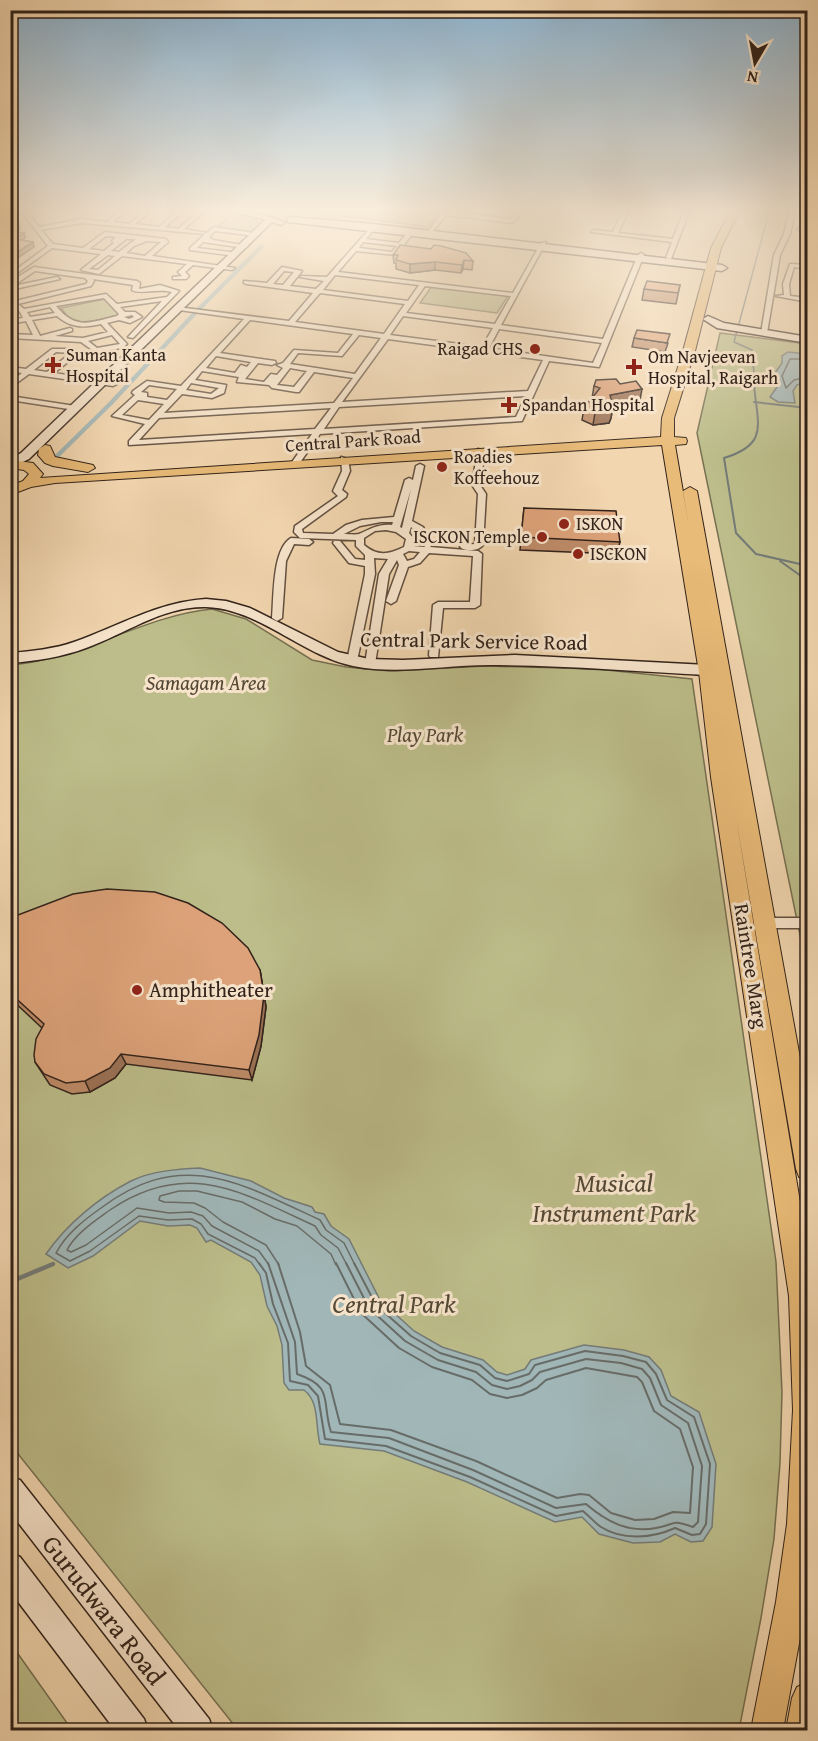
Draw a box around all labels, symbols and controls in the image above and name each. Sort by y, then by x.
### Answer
north arrow [725,33,785,93]
text: N [745,65,760,91]
place label: Raigad CHS [438,335,523,362]
place label: Suman Kanta Hospital [66,341,166,389]
marker: Raigad CHS [528,342,542,356]
place label: Om Navjeevan Hospital, Raigarh [648,343,778,391]
marker: Suman Kanta Hospital [44,356,62,374]
marker: Om Navjeevan Hospital, Raigarh [625,358,643,376]
place label: Spandan Hospital [522,391,654,418]
marker: Spandan Hospital [500,396,518,414]
street label: Central Park Road [284,422,422,459]
place label: Roadies Koffeehouz [454,443,539,491]
marker: Roadies Koffeehouz [435,460,449,474]
place label: ISKON [576,510,623,537]
marker: ISKON [557,517,571,531]
place label: ISCKON Temple [413,523,530,550]
marker: ISCKON Temple [535,530,549,544]
place label: ISCKON [590,540,647,567]
marker: ISCKON [571,547,585,561]
street label: Central Park Service Road [360,623,589,658]
park label: Samagam Area [146,667,267,698]
park label: Play Park [386,719,464,750]
street label: Raintree Marg [726,901,777,1031]
place label: Amphitheater [149,974,273,1005]
marker: Amphitheater [130,983,144,997]
park label: Musical Instrument Park [532,1163,696,1232]
park label: Central Park [332,1284,456,1323]
street label: Gurudwara Road [33,1526,176,1693]

